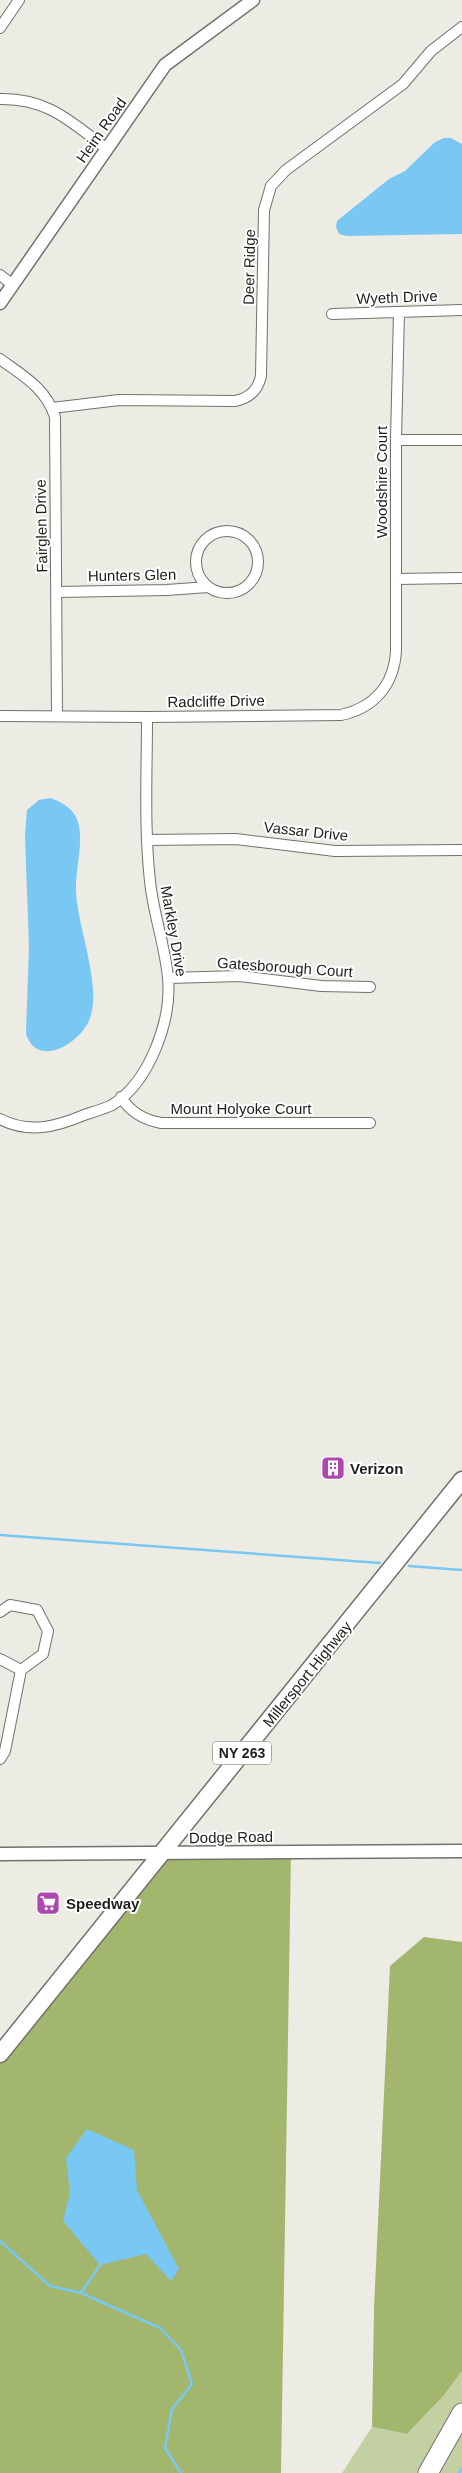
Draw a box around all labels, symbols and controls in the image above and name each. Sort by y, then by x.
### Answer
street label: Heim Road [73,94,129,166]
street label: Deer Ridge [240,229,258,305]
street label: Wyeth Drive [356,287,438,307]
street label: Woodshire Court [373,425,390,538]
street label: Fairglen Drive [32,479,50,573]
street label: Hunters Glen [88,566,176,584]
street label: Radcliffe Drive [167,692,265,710]
street label: Vassar Drive [263,818,349,844]
street label: Markley Drive [158,884,190,978]
street label: Gatesborough Court [217,954,354,980]
street label: Mount Holyoke Court [171,1100,312,1117]
building icon: Verizon [320,1455,346,1481]
place label: Verizon [350,1460,403,1477]
street label: Millersport Highway [259,1617,355,1730]
road number: NY 263 [213,1742,271,1765]
street label: Dodge Road [189,1828,273,1846]
supermarket icon: Speedway [35,1890,61,1916]
place label: Speedway [66,1895,140,1912]

